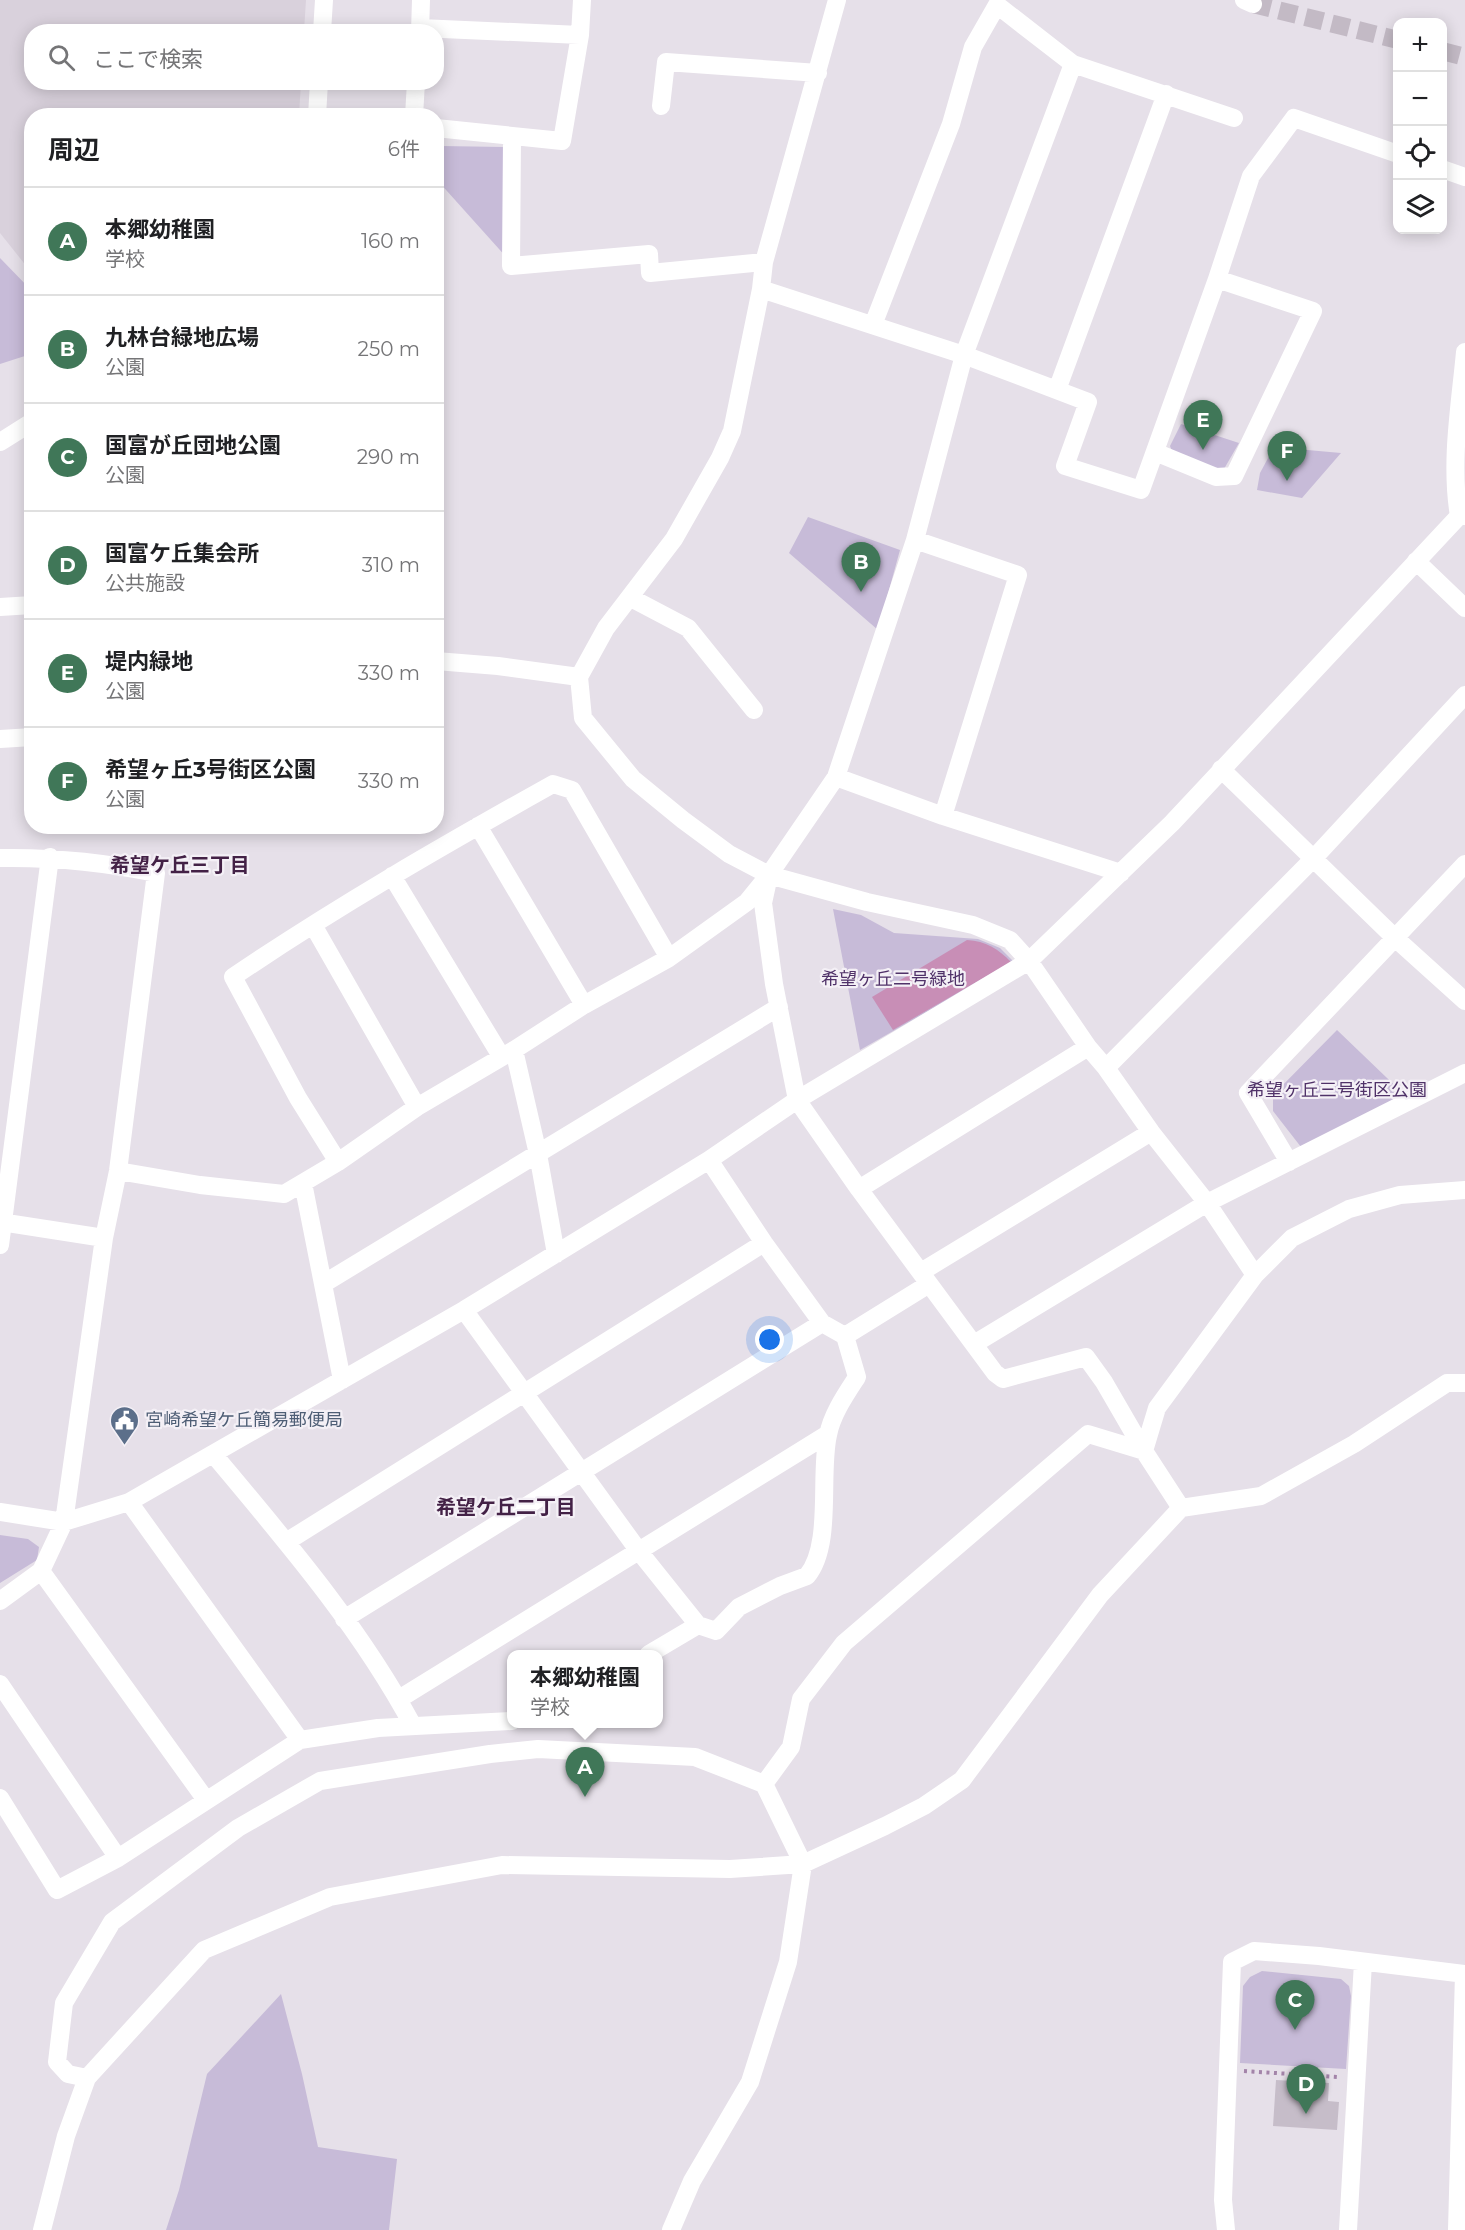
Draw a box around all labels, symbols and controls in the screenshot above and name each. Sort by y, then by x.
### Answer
map controls [1393,18,1447,234]
button: + [1393,18,1447,72]
search box [24,24,444,90]
icon: search [45,41,78,74]
text: ここで検索 [93,46,203,73]
button: − [1393,72,1447,126]
button: locate [1393,126,1447,180]
text: 周辺 [48,134,100,166]
text: 6件 [388,137,420,161]
button: layers [1393,180,1447,234]
text: 本郷幼稚園 [105,216,215,243]
text: A [60,229,75,253]
text: 160 m [361,229,420,253]
text: 学校 [105,247,145,271]
text: 九林台緑地広場 [105,324,259,351]
text: B [60,337,75,361]
text: 250 m [358,337,420,361]
text: 公園 [105,355,145,379]
pin: E [1184,400,1222,450]
text: 国富が丘団地公園 [105,432,281,459]
pin: F [1268,432,1306,481]
text: C [60,445,75,469]
text: 290 m [357,445,420,469]
text: 公園 [105,463,145,487]
text: 国富ケ丘集会所 [105,540,259,567]
pin: B [842,542,880,592]
text: D [59,553,76,577]
text: 310 m [362,553,420,577]
text: 公共施設 [105,571,185,595]
text: 堤内緑地 [105,648,193,675]
text: E [61,661,74,685]
text: 330 m [358,661,420,685]
text: 公園 [105,679,145,703]
text: 希望ヶ丘3号街区公園 [105,756,316,783]
text: F [61,769,74,793]
text: 330 m [358,769,420,793]
text: 公園 [105,787,145,811]
district label: 希望ケ丘三丁目 [110,853,250,877]
park label: 希望ヶ丘二号緑地 [821,968,965,990]
park label: 希望ヶ丘三号街区公園 [1247,1079,1427,1101]
your location [755,1325,784,1354]
public building icon: 宮崎希望ケ丘簡易郵便局 [108,1404,140,1446]
place label: 宮崎希望ケ丘簡易郵便局 [145,1409,343,1431]
district label: 希望ケ丘二丁目 [436,1495,576,1519]
popup [507,1650,663,1728]
text: 本郷幼稚園 [530,1664,640,1691]
text: 学校 [530,1695,570,1719]
pin: A [566,1748,604,1797]
pin: C [1276,1980,1314,2030]
pin: D [1286,2064,1326,2114]

